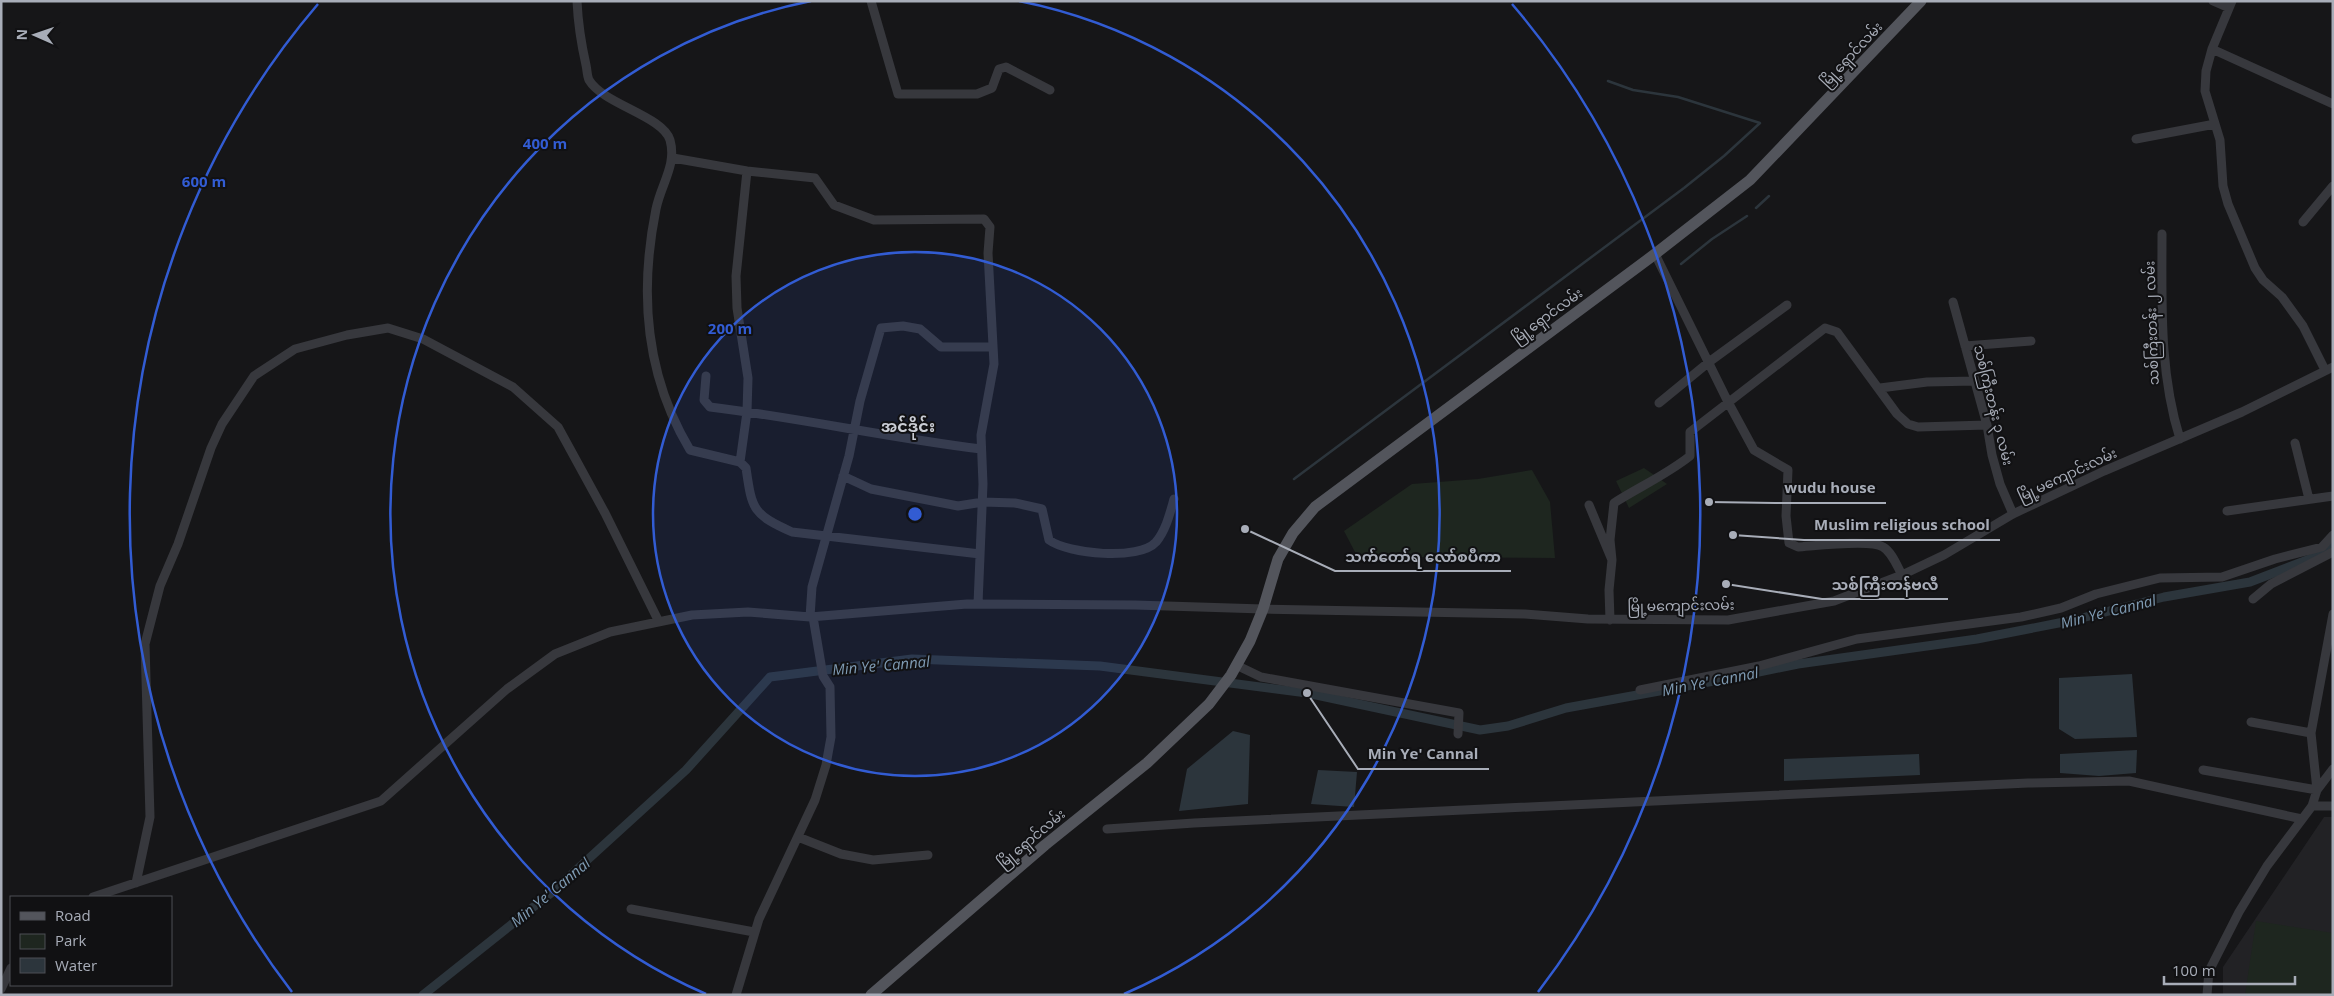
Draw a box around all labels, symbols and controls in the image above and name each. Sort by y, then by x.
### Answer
north arrow [10,10,60,60]
street label: မြို့ရှောင်လမ်း [1816,17,1888,93]
text: N [12,29,31,41]
text: 400 m [523,133,567,153]
text: 600 m [182,171,226,191]
street label: သစ်ကြီးတန်း ၂ လမ်း [2139,260,2166,385]
street label: မြို့ရှောင်လမ်း [1508,283,1588,349]
text: 200 m [708,318,752,338]
street label: သစ်ကြီးတန်း ၃ လမ်း [1967,343,2018,468]
district label: အင်ဒိုင်း [881,415,935,440]
street label: မြို့မကျောင်းလမ်း [2014,443,2121,508]
callout: wudu house [1775,473,1886,503]
text: wudu house [1784,477,1876,497]
centre of rings [906,505,924,523]
callout: Muslim religious school [1804,510,2000,540]
text: Muslim religious school [1814,514,1990,534]
callout: သက်တော်ရ လော်စပီကာ [1335,541,1511,571]
text: သက်တော်ရ လော်စပီကာ [1345,546,1501,569]
callout: သစ်ကြီးတန်ဗလီ [1822,569,1948,599]
text: သစ်ကြီးတန်ဗလီ [1832,574,1938,597]
water label: Min Ye' Cannal [2058,589,2159,633]
street label: မြို့မကျောင်းလမ်း [1627,595,1735,618]
water label: Min Ye' Cannal [831,651,932,679]
water label: Min Ye' Cannal [1660,662,1761,700]
callout: Min Ye' Cannal [1358,739,1489,769]
text: Min Ye' Cannal [1368,743,1478,763]
street label: မြို့ရှောင်လမ်း [993,804,1071,874]
water label: Min Ye' Cannal [506,852,595,931]
legend [10,896,172,986]
text: Road [55,905,91,925]
text: Park [55,930,86,950]
scale bar [2164,954,2295,986]
text: Water [55,955,97,975]
text: 100 m [2172,960,2216,980]

